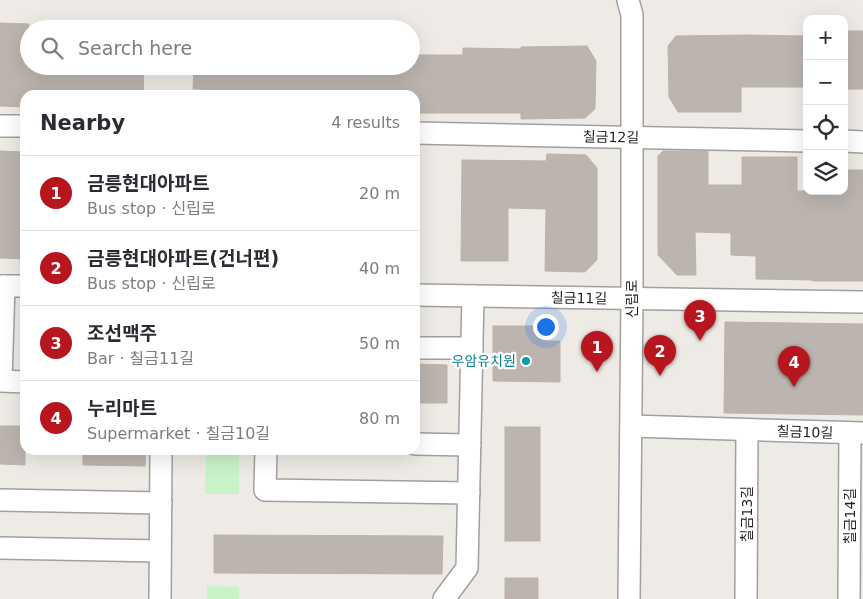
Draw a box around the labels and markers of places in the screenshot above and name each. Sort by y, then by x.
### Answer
pin: 3 [684,300,716,341]
pin: 1 [581,331,613,372]
pin: 2 [644,335,676,376]
pin: 4 [778,346,810,387]
place label: 우암유치원 [452,353,516,369]
marker: 우암유치원 [520,355,532,367]

